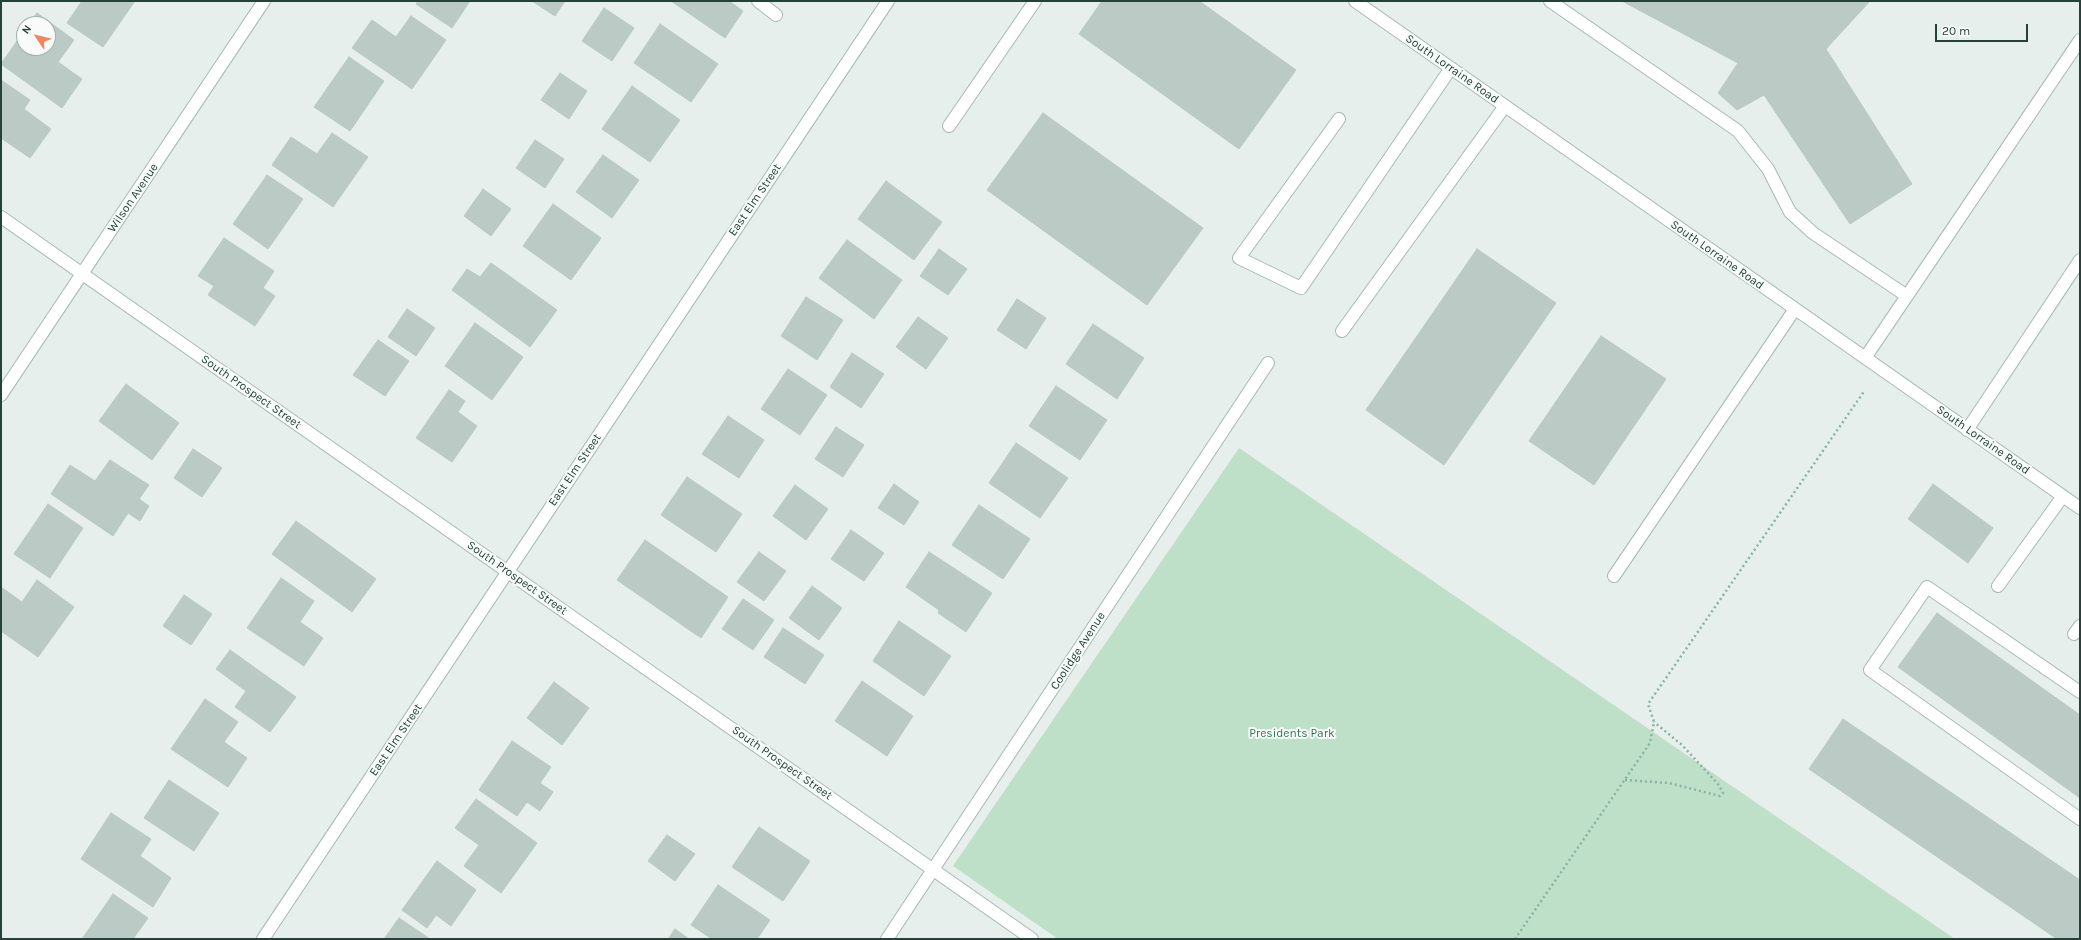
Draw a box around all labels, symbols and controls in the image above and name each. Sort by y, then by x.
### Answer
north arrow [16,16,56,56]
scale bar [1937,16,2030,42]
text: N [19,22,34,36]
text: 20 m [1942,24,1970,38]
street label: South Lorraine Road [1403,31,1501,107]
street label: Wilson Avenue [105,161,161,235]
street label: East Elm Street [726,161,784,239]
street label: South Lorraine Road [1668,217,1766,293]
street label: South Prospect Street [198,352,304,432]
street label: South Lorraine Road [1934,402,2032,478]
street label: East Elm Street [546,431,604,509]
street label: South Prospect Street [464,538,570,618]
street label: Coolidge Avenue [1048,609,1108,693]
street label: East Elm Street [367,701,425,779]
street label: South Prospect Street [729,723,835,803]
park label: Presidents Park [1249,727,1335,741]

